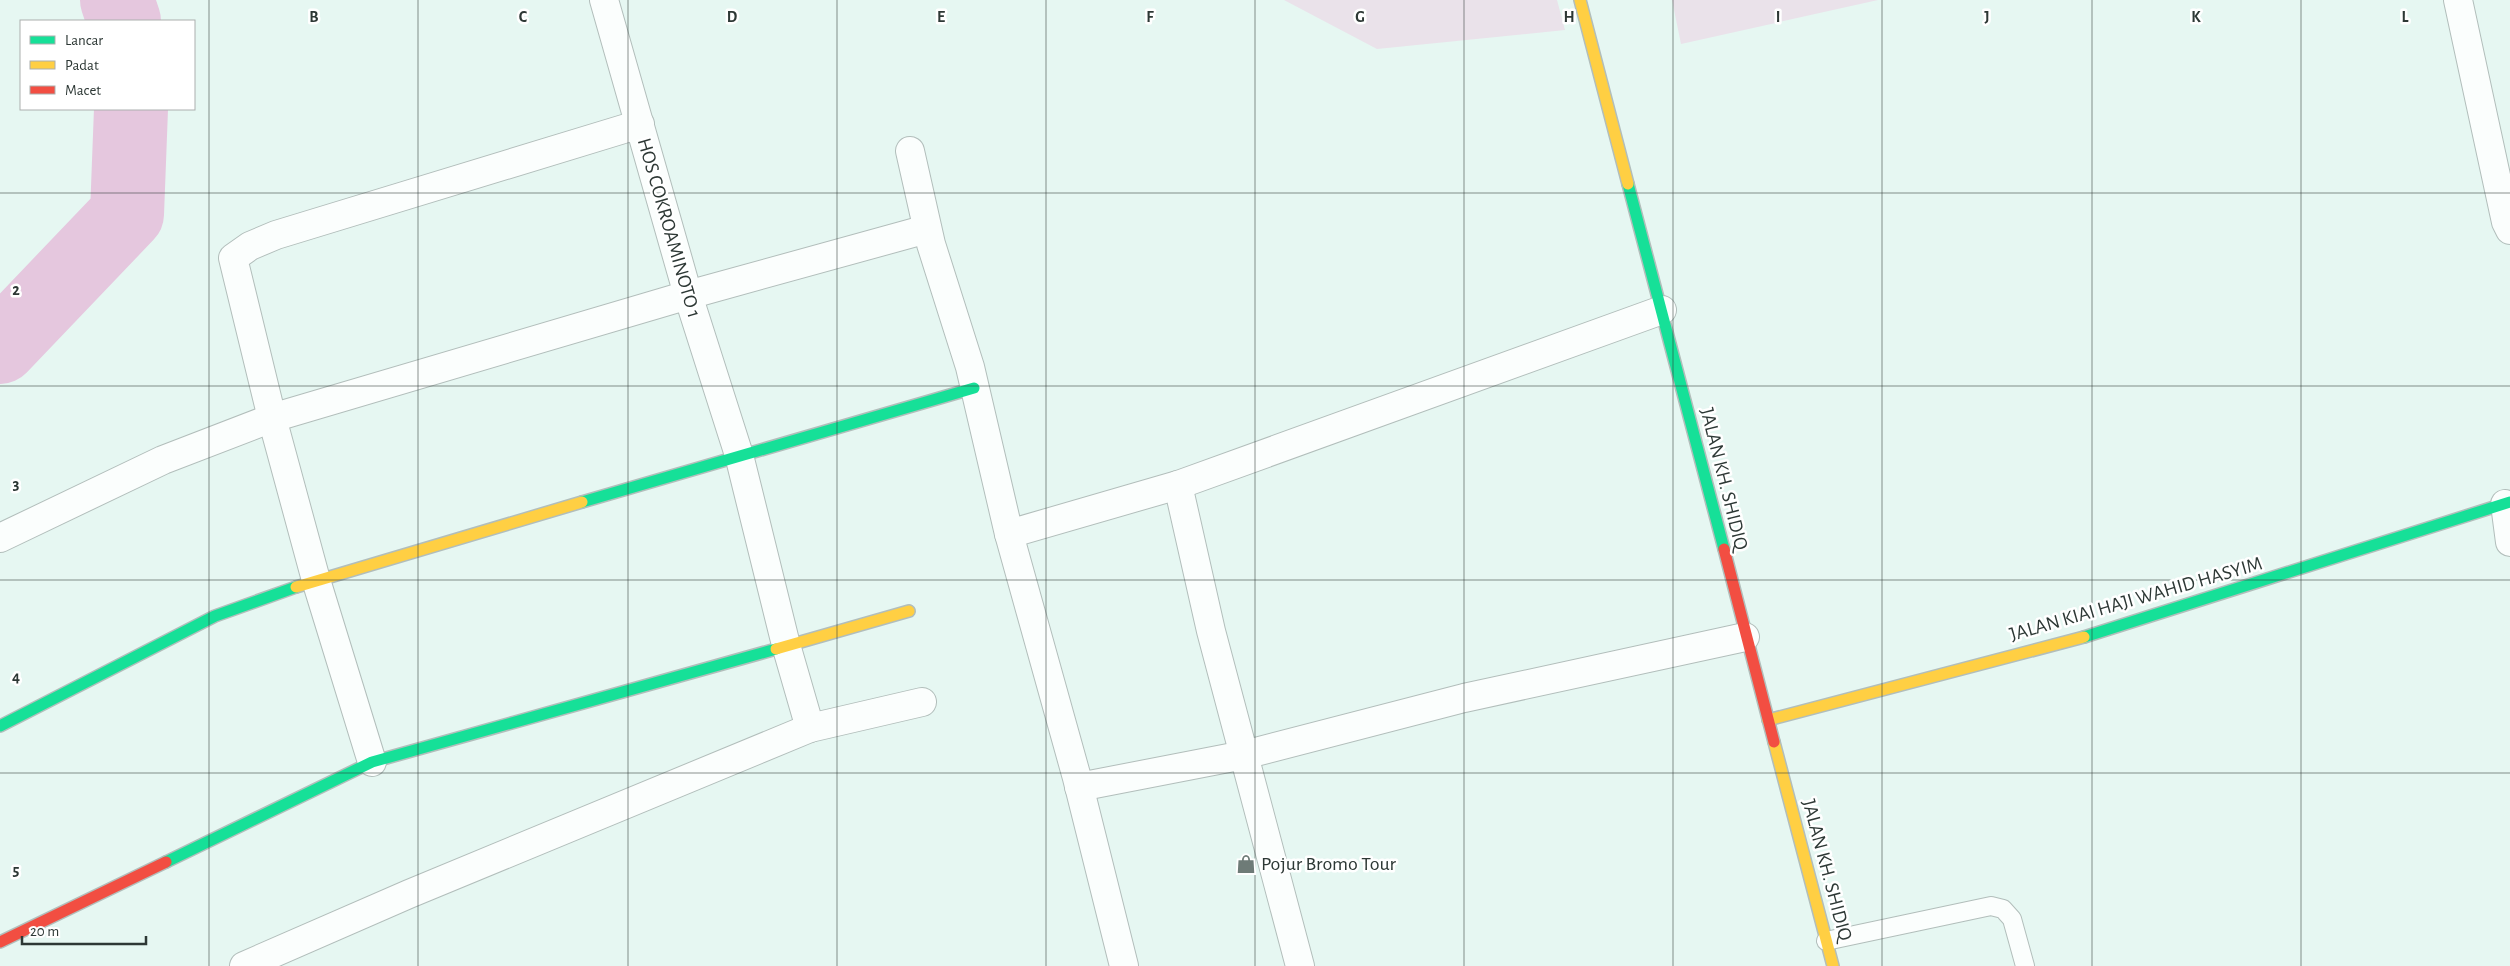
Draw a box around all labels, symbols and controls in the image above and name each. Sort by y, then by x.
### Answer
text: B [309,9,319,25]
text: C [519,9,528,25]
text: D [727,9,738,25]
text: E [937,9,945,25]
text: F [1146,9,1154,25]
text: G [1355,9,1365,25]
text: H [1563,9,1575,25]
text: I [1776,9,1780,25]
text: J [1984,9,1990,25]
text: K [2191,9,2201,25]
text: L [2402,9,2409,25]
legend [20,20,195,110]
text: Lancar [65,33,103,48]
text: Padat [65,58,99,73]
text: Macet [65,83,101,98]
street label: HOS COKROAMINOTO 1 [634,136,704,320]
text: 2 [12,282,20,298]
street label: JALAN KH. SHIDIQ [1697,406,1752,554]
text: 3 [13,476,20,492]
street label: JALAN KIAI HAJI WAHID HASYIM [2007,553,2265,645]
text: 4 [12,669,20,685]
street label: JALAN KH. SHIDIQ [1798,797,1856,945]
shop icon: Pojur Bromo Tour [1235,853,1257,875]
place label: Pojur Bromo Tour [1261,854,1396,874]
text: 5 [13,862,20,878]
scale bar [22,914,146,946]
text: 20 m [30,924,59,939]

